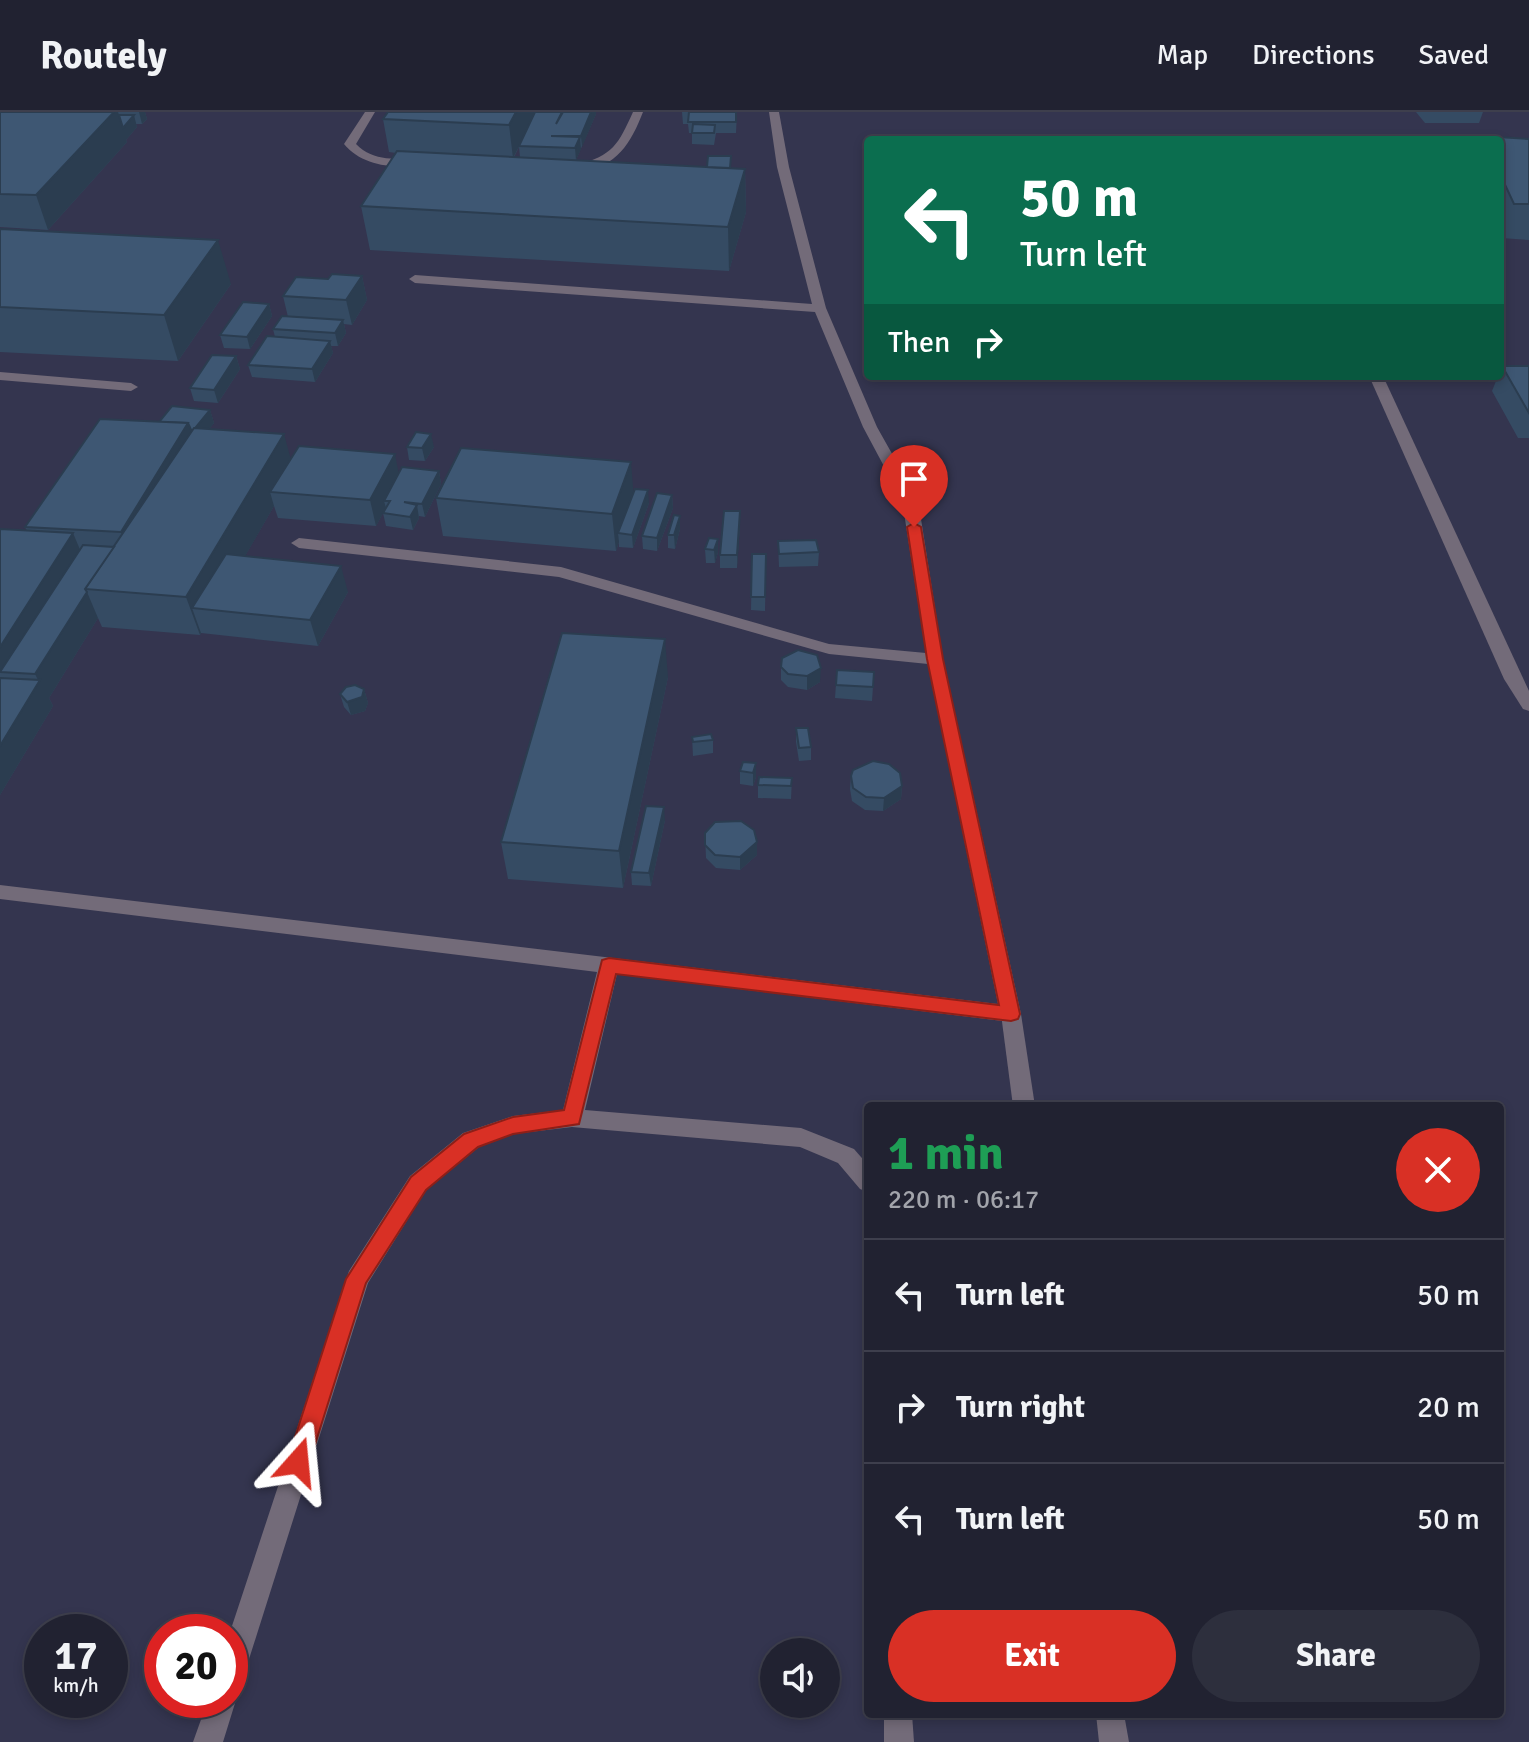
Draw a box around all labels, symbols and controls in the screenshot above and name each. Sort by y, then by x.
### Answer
text: Routely [40,32,167,79]
text: Map [1156,38,1208,72]
text: Directions [1252,38,1374,72]
text: Saved [1418,38,1489,72]
text: 50 m [1020,163,1138,232]
icon: left [888,168,992,272]
text: Turn left [1020,232,1147,277]
icon: right [966,320,1010,364]
text: Then [888,324,950,361]
pin [880,445,948,527]
icon: arrive [892,457,936,501]
text: 1 min [888,1124,1004,1183]
button: close [1396,1128,1480,1212]
text: 220 m · 06:17 [888,1184,1039,1216]
icon: left [888,1273,932,1317]
text: Turn left [956,1277,1065,1314]
text: 50 m [1417,1277,1480,1314]
icon: right [888,1385,932,1429]
text: Turn right [956,1389,1085,1426]
text: 20 m [1417,1389,1480,1426]
position arrow [256,1420,340,1504]
icon: left [888,1497,932,1541]
text: Turn left [956,1501,1065,1538]
text: 50 m [1417,1501,1480,1538]
button: Exit [888,1610,1176,1702]
button: Share [1192,1610,1480,1702]
speed limit sign: 20 [144,1614,248,1718]
text: 17 [54,1631,98,1681]
map controls [760,1638,840,1718]
button: sound [760,1638,840,1718]
text: km/h [53,1673,99,1698]

